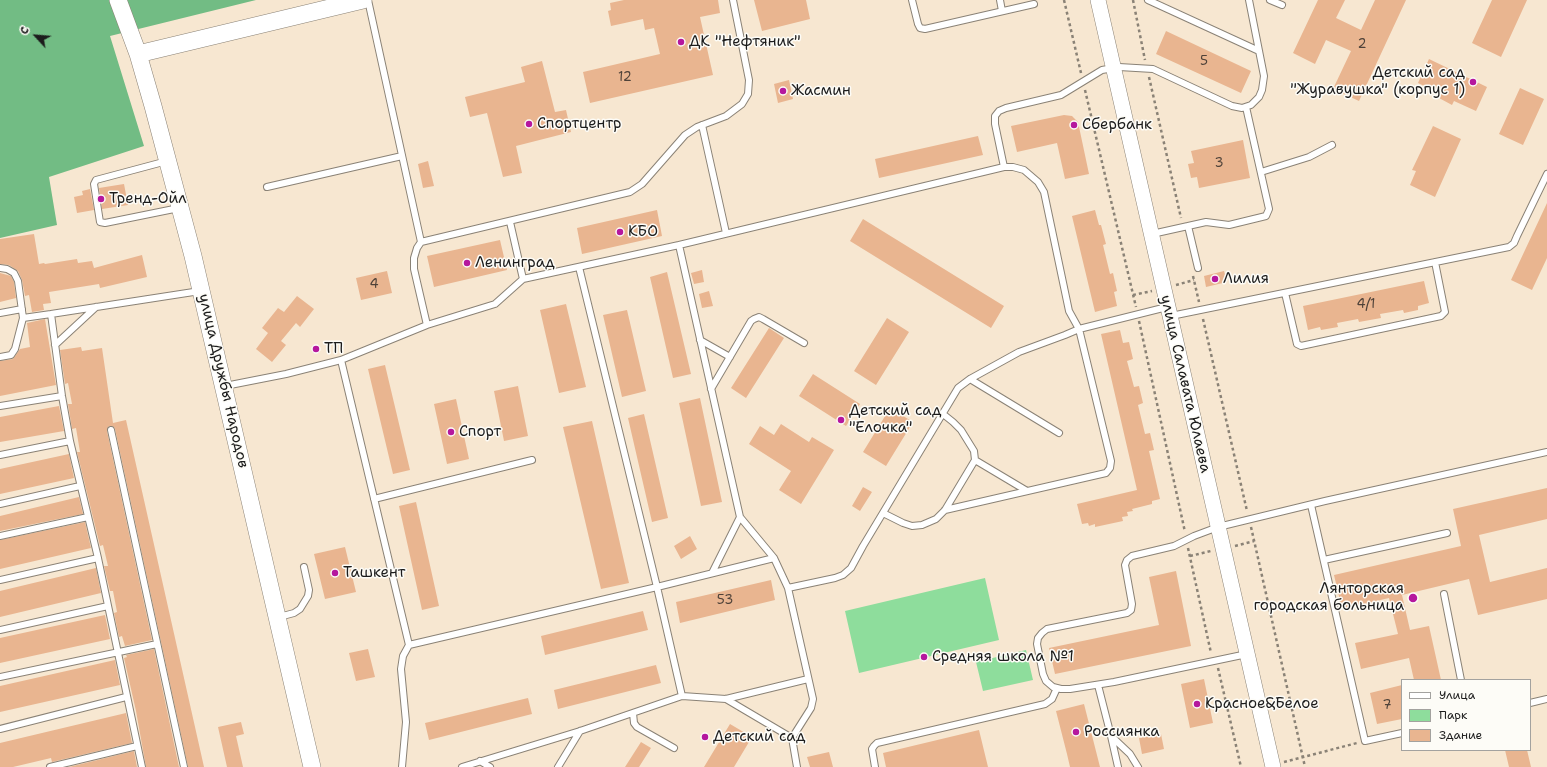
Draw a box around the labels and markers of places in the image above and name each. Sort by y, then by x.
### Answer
place label: ДК "Нефтяник" [689,33,801,51]
marker: ДК "Нефтяник" [676,37,686,47]
place label: Детский сад "Журавушка" (корпус 1) [1290,64,1465,99]
marker: Детский сад "Журавушка" (корпус 1) [1468,77,1478,87]
place label: Жасмин [791,82,851,100]
marker: Жасмин [778,86,788,96]
place label: Спортцентр [537,115,621,133]
place label: Сбербанк [1082,116,1152,134]
marker: Спортцентр [524,119,534,129]
marker: Сбербанк [1069,120,1079,130]
place label: Тренд-Ойл [109,190,187,208]
marker: Тренд-Ойл [96,194,106,204]
place label: КБО [628,223,658,241]
marker: КБО [615,227,625,237]
place label: Ленинград [475,254,555,272]
marker: Ленинград [462,258,472,268]
place label: Лилия [1223,270,1269,288]
marker: Лилия [1210,274,1220,284]
place label: ТП [324,340,343,358]
marker: ТП [311,344,321,354]
place label: Детский сад "Елочка" [849,402,941,437]
marker: Детский сад "Елочка" [836,415,846,425]
place label: Спорт [459,423,501,441]
marker: Спорт [446,427,456,437]
place label: Ташкент [343,564,405,582]
marker: Ташкент [330,568,340,578]
place label: Лянторская городская больница [1254,580,1404,615]
marker: Лянторская городская больница [1407,592,1419,604]
place label: Средняя школа №1 [932,648,1074,666]
marker: Средняя школа №1 [919,652,929,662]
place label: Красное&Белое [1205,695,1319,713]
marker: Красное&Белое [1192,699,1202,709]
place label: Россиянка [1084,723,1160,741]
marker: Россиянка [1071,727,1081,737]
place label: Детский сад [713,728,805,746]
marker: Детский сад [700,732,710,742]

